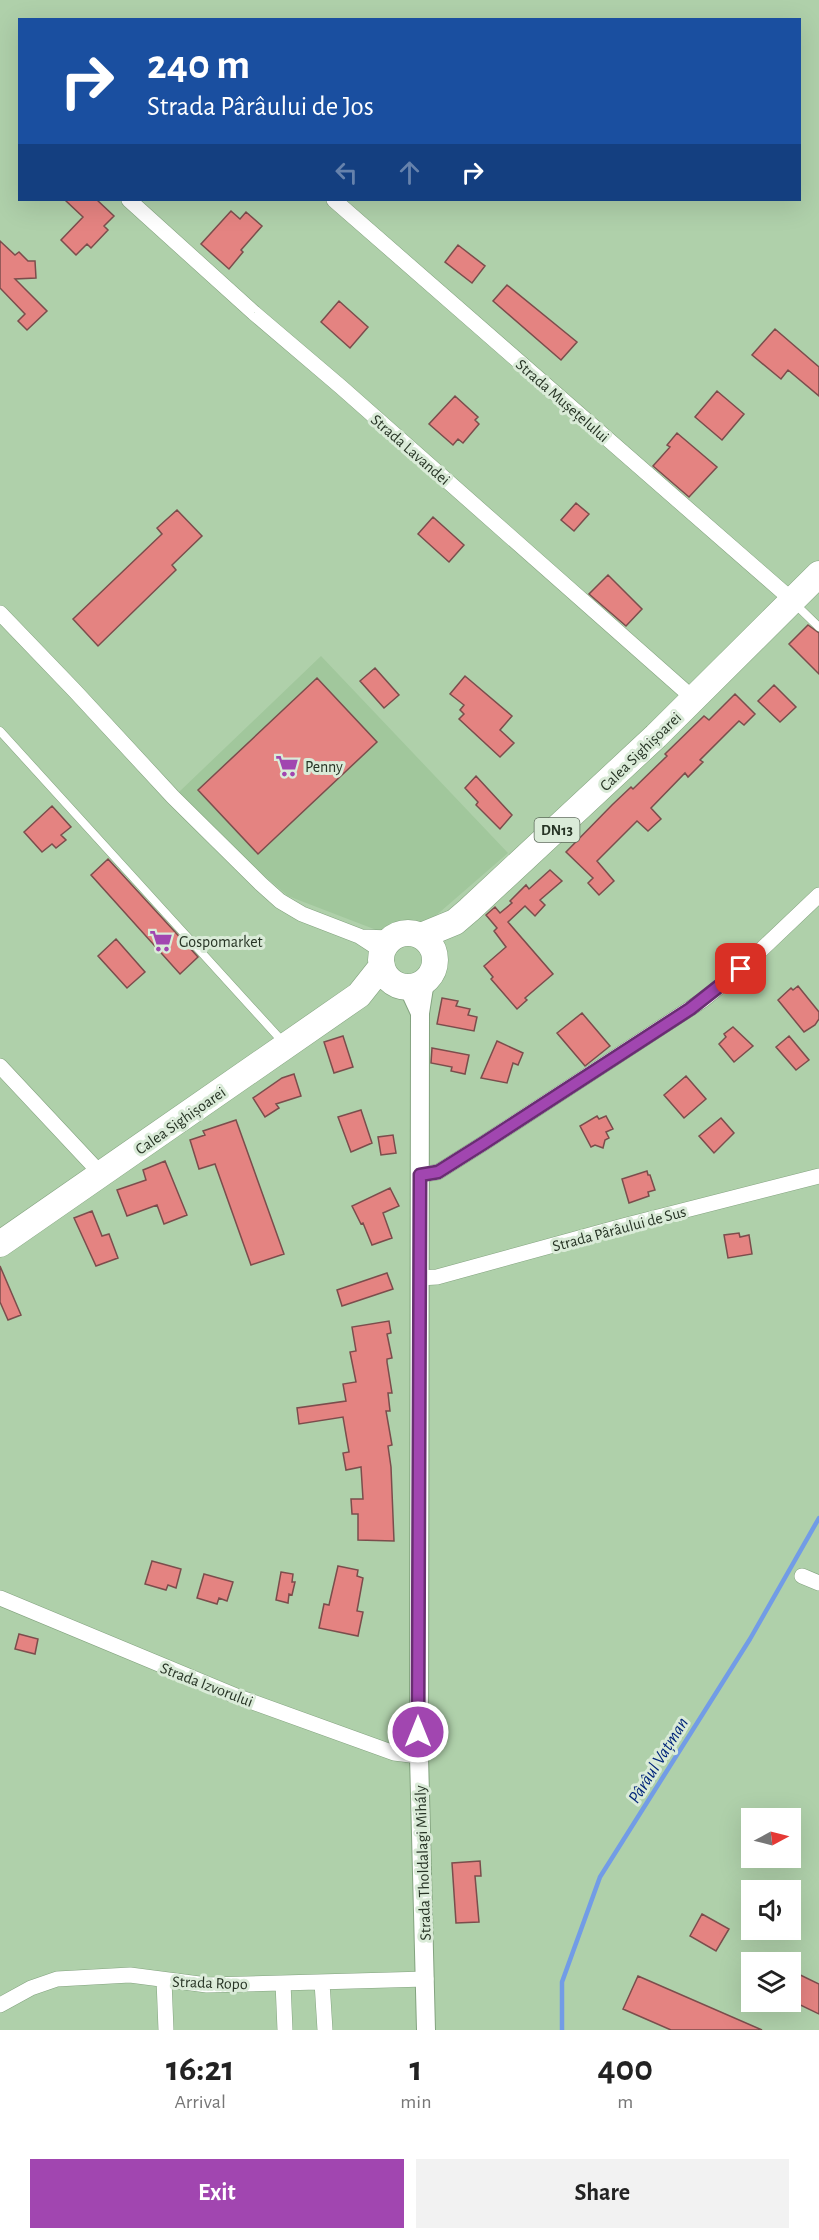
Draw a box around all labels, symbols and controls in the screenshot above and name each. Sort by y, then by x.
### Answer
icon: right [48,42,126,120]
text: 240 m [147,44,250,86]
text: Strada Pârâului de Jos [147,93,374,120]
icon: left [330,156,363,189]
icon: ahead [393,156,426,189]
icon: right [456,156,489,189]
street label: Strada Mușețelului [511,356,612,447]
street label: Strada Lavandei [368,411,453,488]
street label: Calea Sighișoarei [597,709,686,796]
supermarket icon: Penny [274,753,300,779]
place label: Penny [305,759,343,776]
road number: DN13 [534,818,580,842]
supermarket icon: Gospomarket [148,928,174,954]
place label: Gospomarket [179,934,263,950]
pin [715,943,766,994]
icon: arrive [724,952,757,985]
street label: Calea Sighișoarei [133,1084,230,1159]
street label: Strada Pârâului de Sus [551,1203,688,1255]
street label: Strada Izvorului [158,1660,255,1710]
position arrow [386,1700,450,1764]
water label: Pârâul Vațman [625,1715,693,1807]
street label: Strada Tholdalagi Mihály [412,1785,435,1941]
north arrow [741,1808,801,1868]
map controls [741,1808,801,2012]
button: sound [741,1880,801,1940]
button: layers [741,1952,801,2012]
street label: Strada Ropo [172,1974,248,1992]
text: 16:21 [166,2051,234,2087]
text: 1 [409,2051,422,2087]
text: 400 [597,2051,653,2087]
text: Arrival [174,2092,226,2112]
text: min [400,2092,432,2112]
text: m [617,2092,633,2112]
button: Exit [30,2159,404,2228]
button: Share [416,2159,789,2228]

